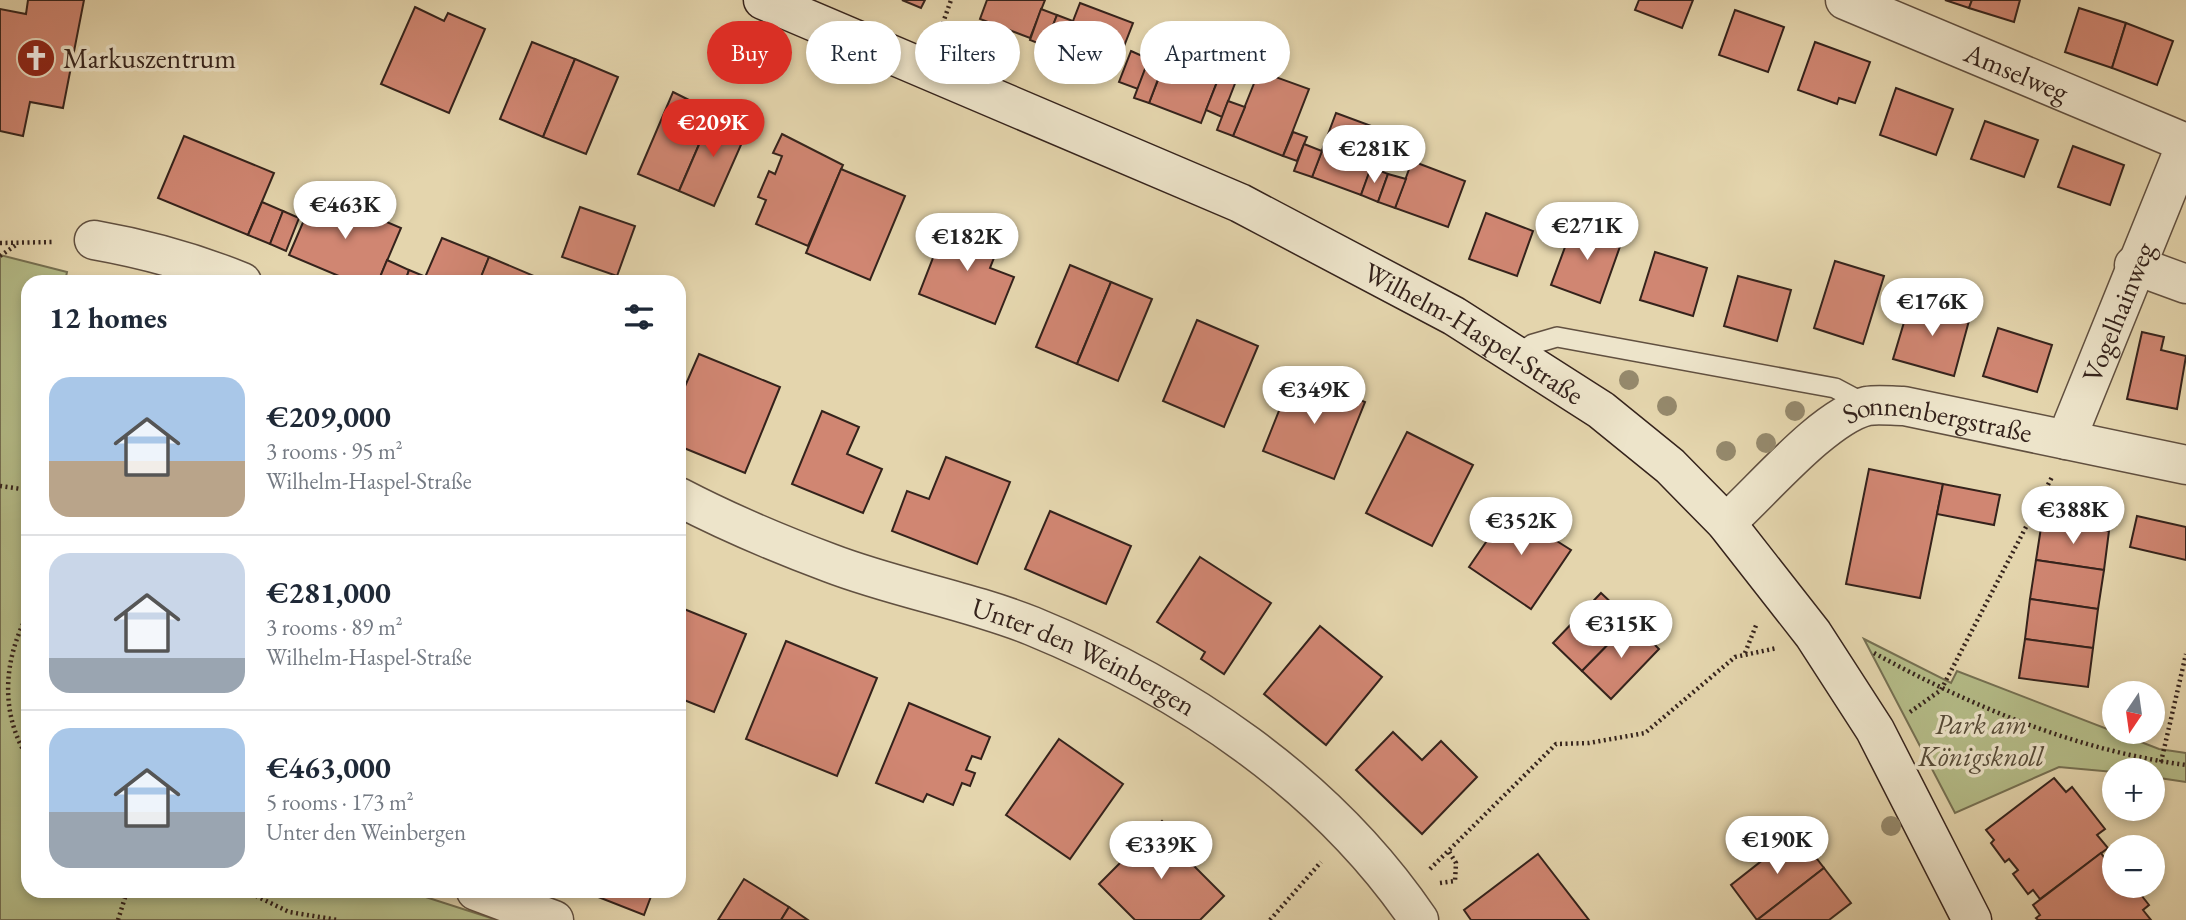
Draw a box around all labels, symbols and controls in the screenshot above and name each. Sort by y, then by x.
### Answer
chip: Buy [707,21,792,84]
chip: Rent [806,21,901,84]
chip: Filters [915,21,1020,84]
chip: New [1034,21,1126,84]
chip: Apartment [1140,21,1290,84]
street label: Amselweg [1958,34,2075,110]
church icon: Markuszentrum [15,37,57,79]
place label: Markuszentrum [63,40,236,76]
pin: €209K [664,100,762,159]
text: €209K [677,107,749,137]
pin: €281K [1325,125,1423,185]
text: €281K [1338,133,1410,163]
pin: €463K [296,182,394,241]
text: €463K [309,189,381,219]
pin: €271K [1538,202,1636,262]
text: €271K [1551,210,1623,240]
pin: €182K [918,214,1016,273]
text: €182K [931,221,1003,251]
street label: Vogelhainweg [2073,236,2163,387]
street label: Wilhelm-Haspel-Straße [1357,254,1591,412]
pin: €176K [1883,278,1981,338]
text: €176K [1896,286,1968,316]
text: 12 homes [49,298,167,337]
icon: filters [620,298,658,336]
pin: €349K [1265,366,1363,426]
text: €349K [1278,374,1350,404]
street label: Sonnenbergstraße [1836,387,2035,450]
text: €209,000 [266,397,391,436]
icon: home [105,405,189,489]
text: 3 rooms · 95 m² [266,436,403,466]
text: Wilhelm-Haspel-Straße [266,466,472,496]
pin: €388K [2024,486,2122,546]
text: €388K [2037,494,2109,524]
pin: €352K [1472,498,1570,557]
text: €352K [1485,505,1557,535]
text: €281,000 [266,573,391,612]
icon: home [105,581,189,665]
street label: Unter den Weinbergen [968,589,1203,724]
pin: €315K [1572,600,1670,660]
text: €315K [1585,608,1657,638]
text: 3 rooms · 89 m² [266,612,403,642]
text: Wilhelm-Haspel-Straße [266,642,472,672]
north arrow [2102,681,2165,744]
map controls [2102,681,2165,898]
park label: Park am Königsknoll [1917,706,2045,774]
text: €463,000 [266,748,391,787]
icon: home [105,756,189,840]
button: + [2102,758,2165,821]
text: 5 rooms · 173 m² [266,787,414,817]
pin: €190K [1728,816,1826,876]
text: Unter den Weinbergen [266,817,466,847]
pin: €339K [1112,822,1210,881]
text: €190K [1741,824,1813,854]
text: €339K [1125,829,1197,859]
button: − [2102,835,2165,898]

